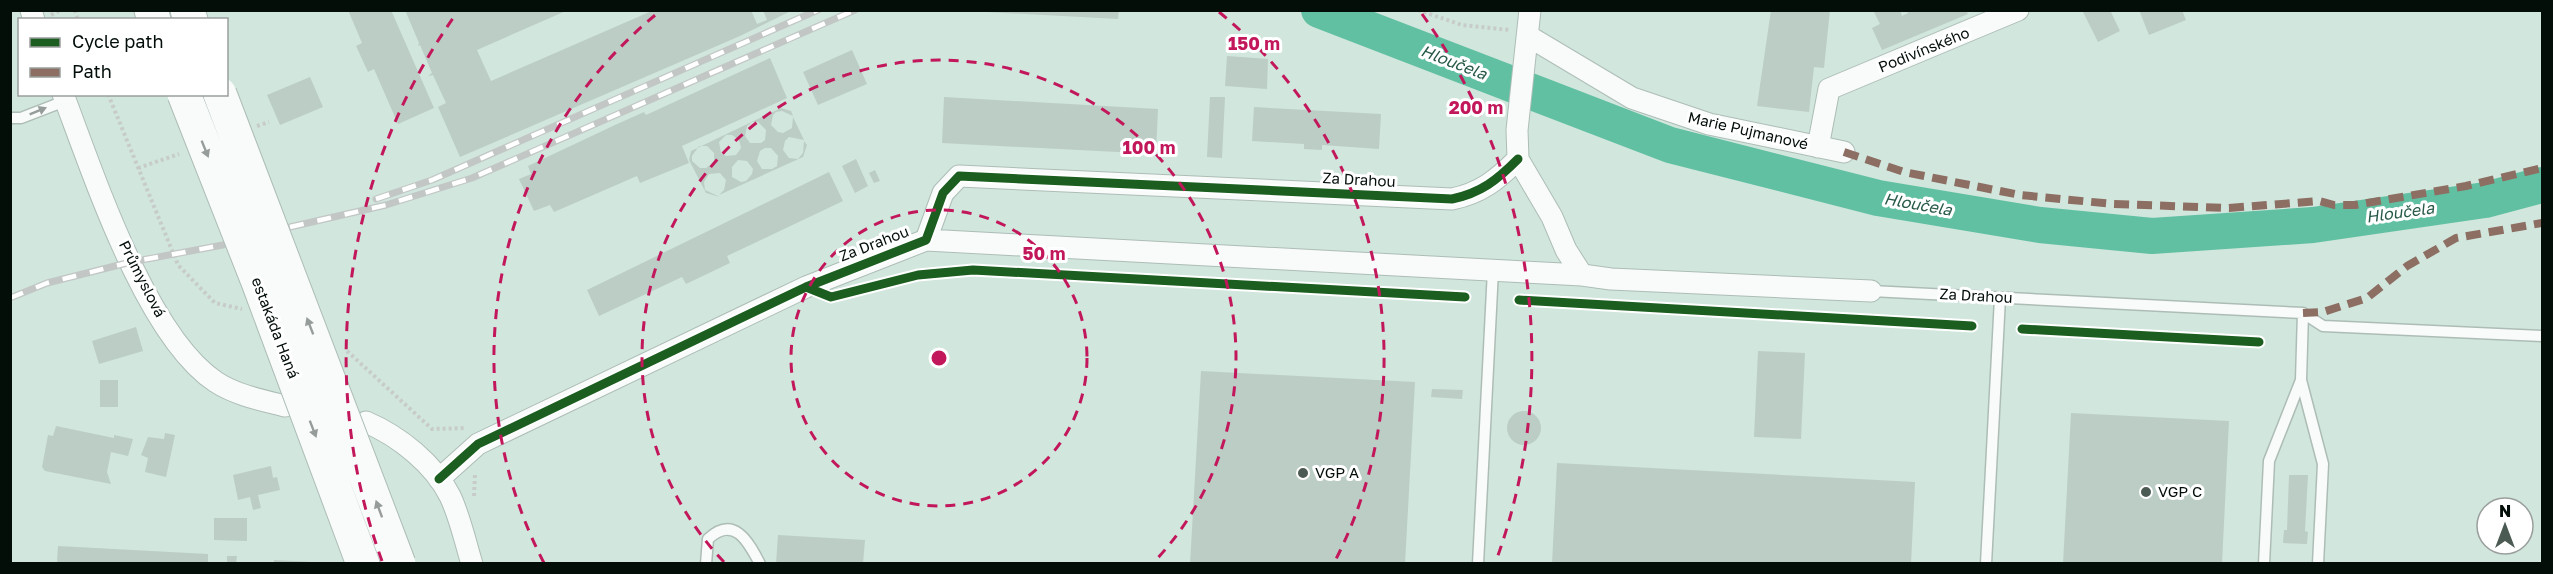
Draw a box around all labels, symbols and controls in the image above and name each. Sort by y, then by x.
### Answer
legend [18,18,228,96]
street label: Podivínského [1875,23,1972,76]
text: Cycle path [72,30,164,52]
text: 150 m [1228,32,1280,54]
water label: Hloučela [1418,40,1490,84]
text: Path [72,60,112,82]
text: 200 m [1449,96,1503,118]
one-way arrow [29,106,47,115]
street label: Marie Pujmanové [1686,107,1811,153]
text: 100 m [1123,136,1175,158]
one-way arrow [201,140,210,158]
street label: Za Drahou [1322,168,1396,190]
water label: Hloučela [1883,188,1954,220]
water label: Hloučela [2365,197,2436,227]
street label: Za Drahou [836,222,911,265]
street label: Průmyslová [116,237,170,320]
text: 50 m [1023,242,1065,264]
street label: estakáda Haná [248,274,304,381]
street label: Za Drahou [1939,284,2013,306]
one-way arrow [304,317,314,335]
centre of rings [929,348,949,368]
one-way arrow [309,420,319,438]
place label: VGP A [1315,463,1359,481]
marker: VGP A [1296,466,1310,480]
place label: VGP C [2158,482,2202,500]
marker: VGP C [2139,485,2153,499]
north arrow [2475,496,2535,556]
one-way arrow [373,499,383,517]
text: N [2499,501,2511,521]

